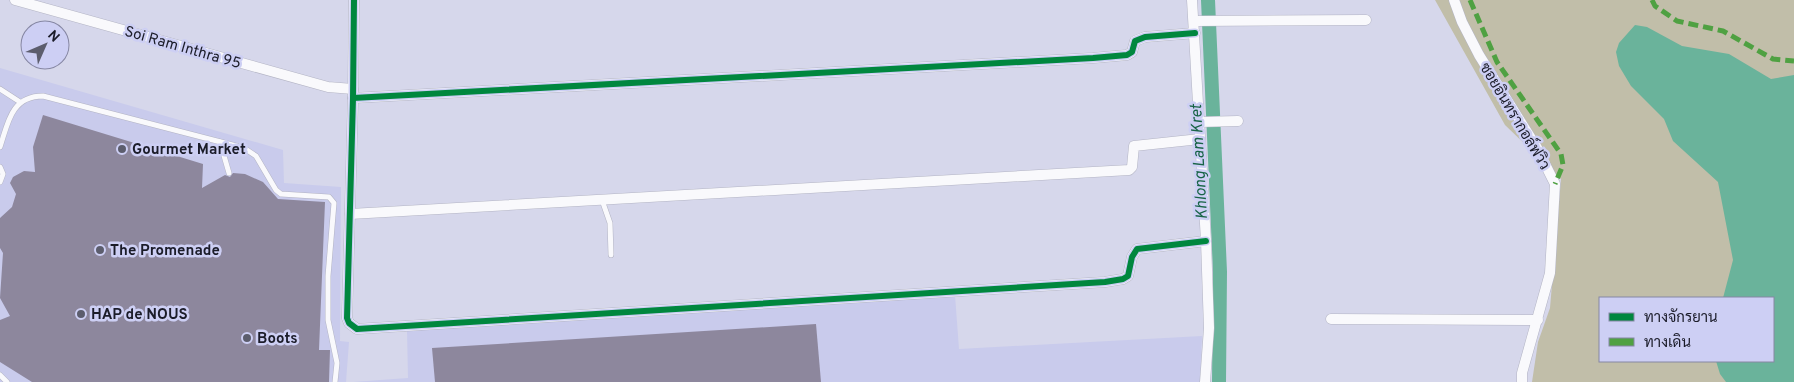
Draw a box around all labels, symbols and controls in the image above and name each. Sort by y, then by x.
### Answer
north arrow [20,20,70,70]
street label: Soi Ram Inthra 95 [122,23,243,74]
text: N [44,27,63,46]
street label: ซอยอินทรากอล์ฟวิว [1474,59,1555,174]
water label: Khlong Lam Kret [1187,102,1213,220]
place label: Gourmet Market [132,141,246,160]
marker: Gourmet Market [116,143,128,155]
place label: The Promenade [110,242,220,261]
marker: The Promenade [94,244,106,256]
legend [1599,297,1774,362]
place label: HAP de NOUS [91,306,188,325]
marker: HAP de NOUS [75,308,87,320]
text: ทางจักรยาน [1644,308,1718,328]
place label: Boots [257,330,298,349]
marker: Boots [241,332,253,344]
text: ทางเดิน [1644,333,1691,353]

